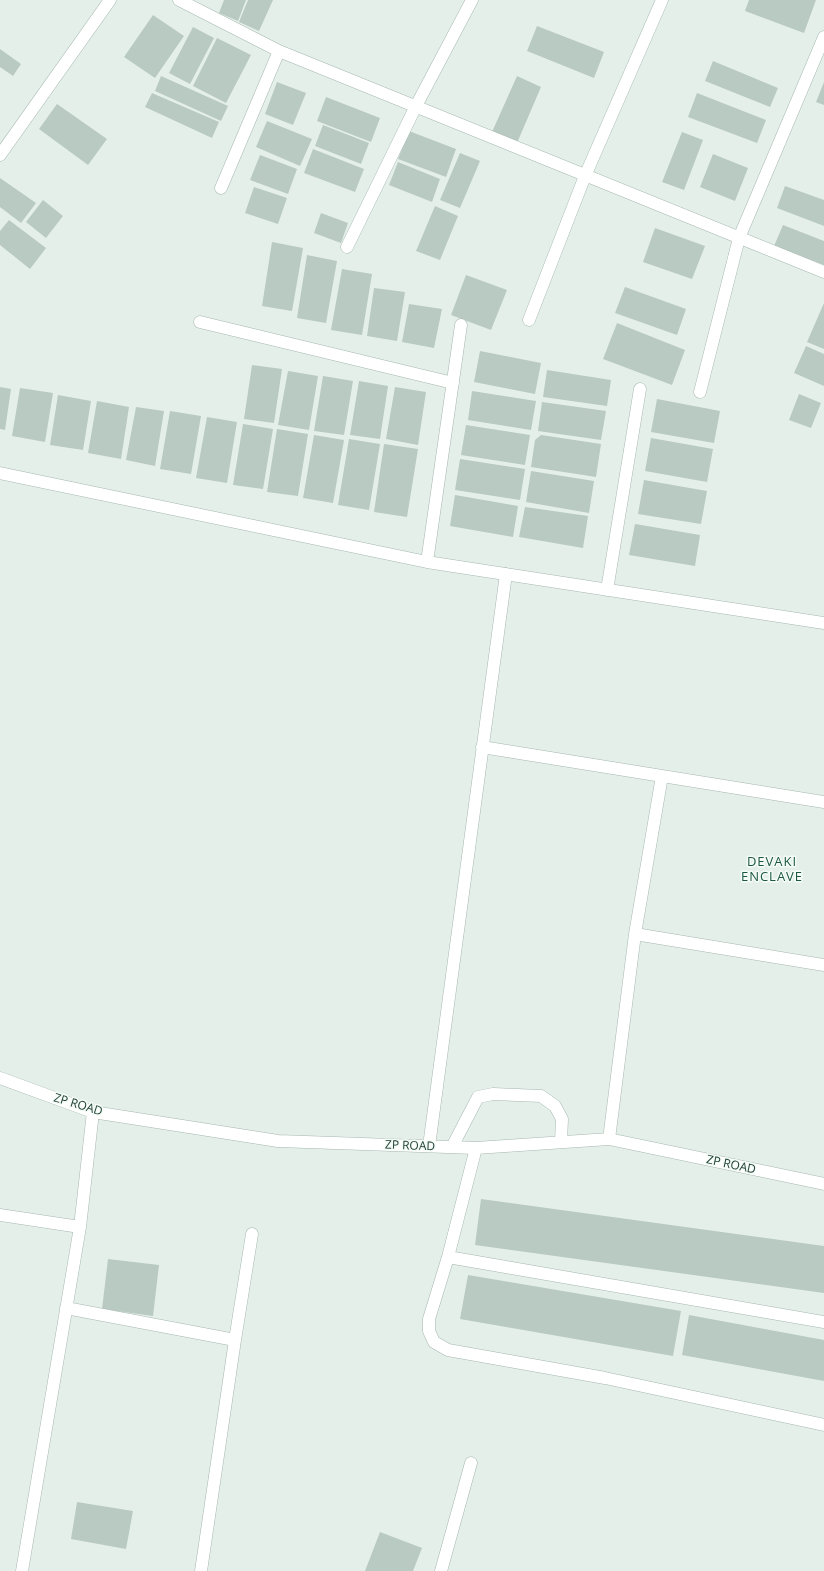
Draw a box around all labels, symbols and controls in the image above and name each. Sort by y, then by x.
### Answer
district label: DEVAKI ENCLAVE [741,854,803,885]
street label: ZP ROAD [52,1091,104,1119]
street label: ZP ROAD [385,1138,435,1154]
street label: ZP ROAD [705,1153,757,1177]

